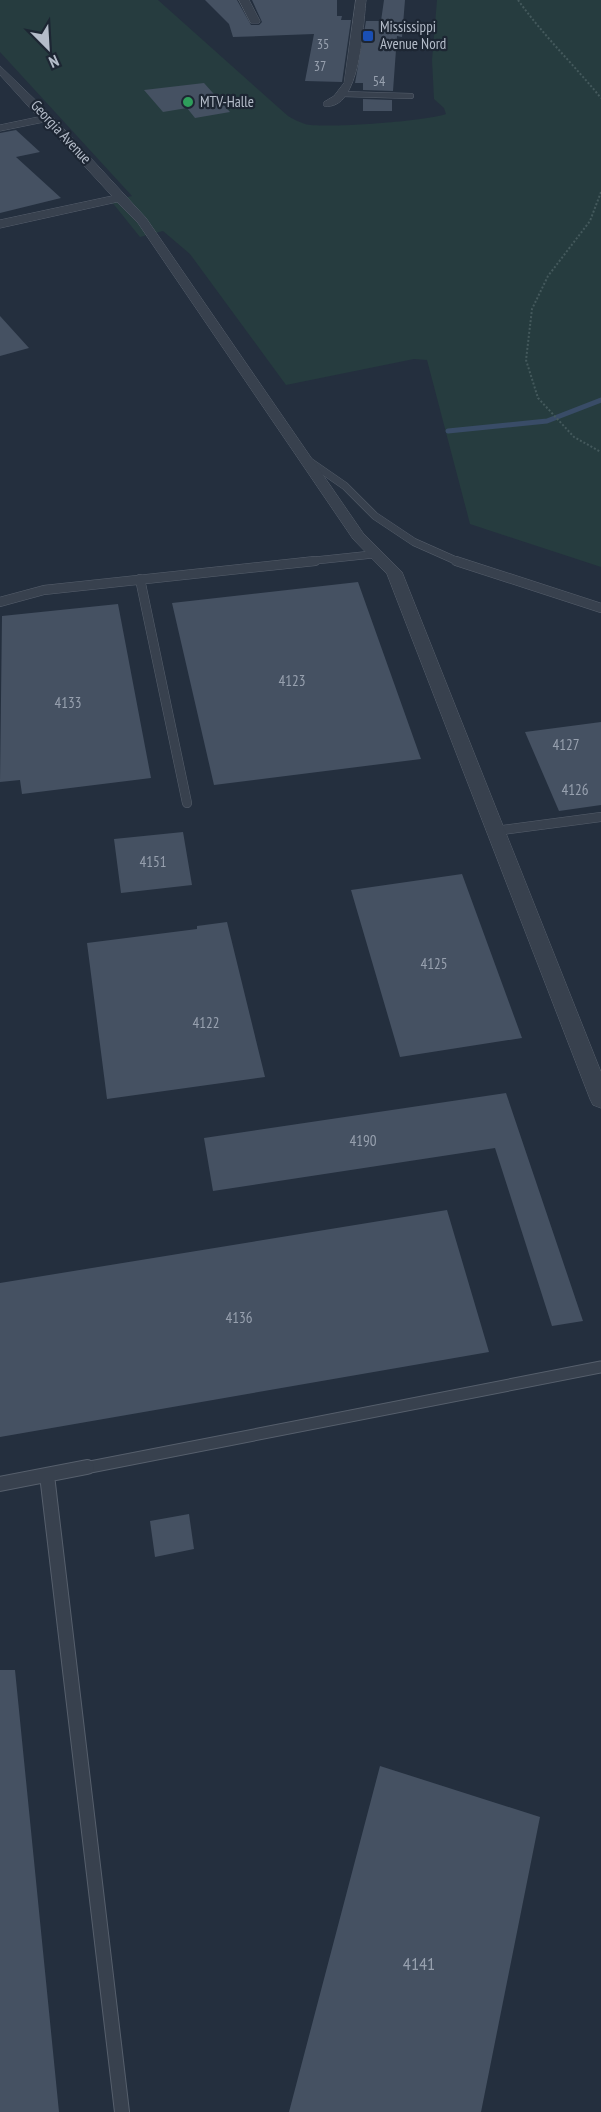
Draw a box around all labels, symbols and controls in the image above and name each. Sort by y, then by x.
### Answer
place label: Mississippi Avenue Nord [380,17,446,53]
north arrow [18,18,78,78]
marker: Mississippi Avenue Nord [361,29,375,43]
house number: 35 [317,35,329,53]
text: N [46,51,62,73]
house number: 37 [314,57,326,75]
house number: 54 [373,72,386,90]
place label: MTV-Halle [200,92,254,111]
marker: MTV-Halle [181,95,195,109]
street label: Georgia Avenue [27,96,96,168]
house number: 4123 [278,671,306,690]
house number: 4133 [54,693,82,712]
house number: 4127 [552,735,580,754]
house number: 4126 [561,780,589,799]
house number: 4151 [139,852,167,871]
house number: 4125 [420,954,448,973]
house number: 4122 [192,1013,220,1032]
house number: 4190 [349,1131,377,1150]
house number: 4136 [225,1308,253,1327]
house number: 4141 [403,1952,435,1975]

